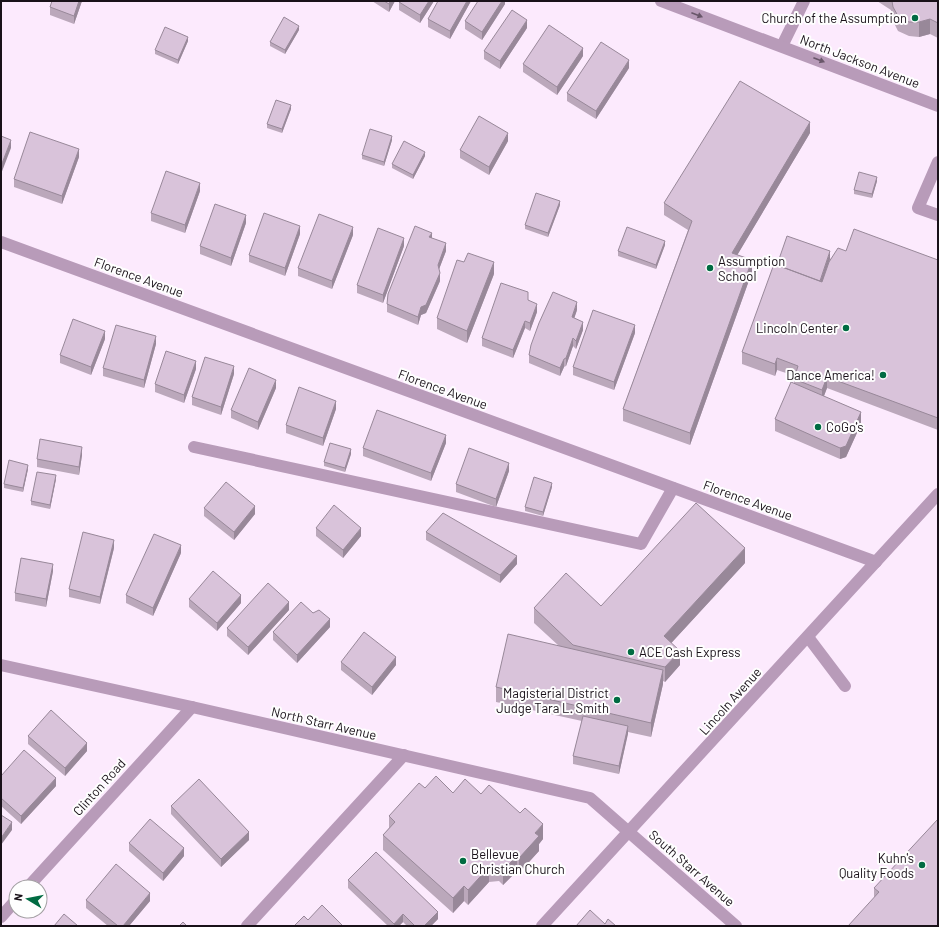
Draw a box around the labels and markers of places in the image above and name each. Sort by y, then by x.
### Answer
place label: Church of the Assumption [761,10,907,26]
marker: Church of the Assumption [910,13,920,23]
place label: Assumption School [718,253,785,284]
marker: Assumption School [705,263,715,273]
place label: Lincoln Center [756,320,838,336]
marker: Lincoln Center [841,323,851,333]
place label: Dance America! [786,367,875,383]
marker: Dance America! [878,370,888,380]
place label: CoGo's [826,419,863,435]
marker: CoGo's [813,422,823,432]
place label: ACE Cash Express [639,644,740,660]
marker: ACE Cash Express [626,647,636,657]
place label: Magisterial District Judge Tara L. Smith [496,685,609,716]
marker: Magisterial District Judge Tara L. Smith [612,695,622,705]
place label: Bellevue Christian Church [471,846,565,877]
place label: Kuhn's Quality Foods [839,850,914,881]
marker: Bellevue Christian Church [458,856,468,866]
marker: Kuhn's Quality Foods [917,860,927,870]

